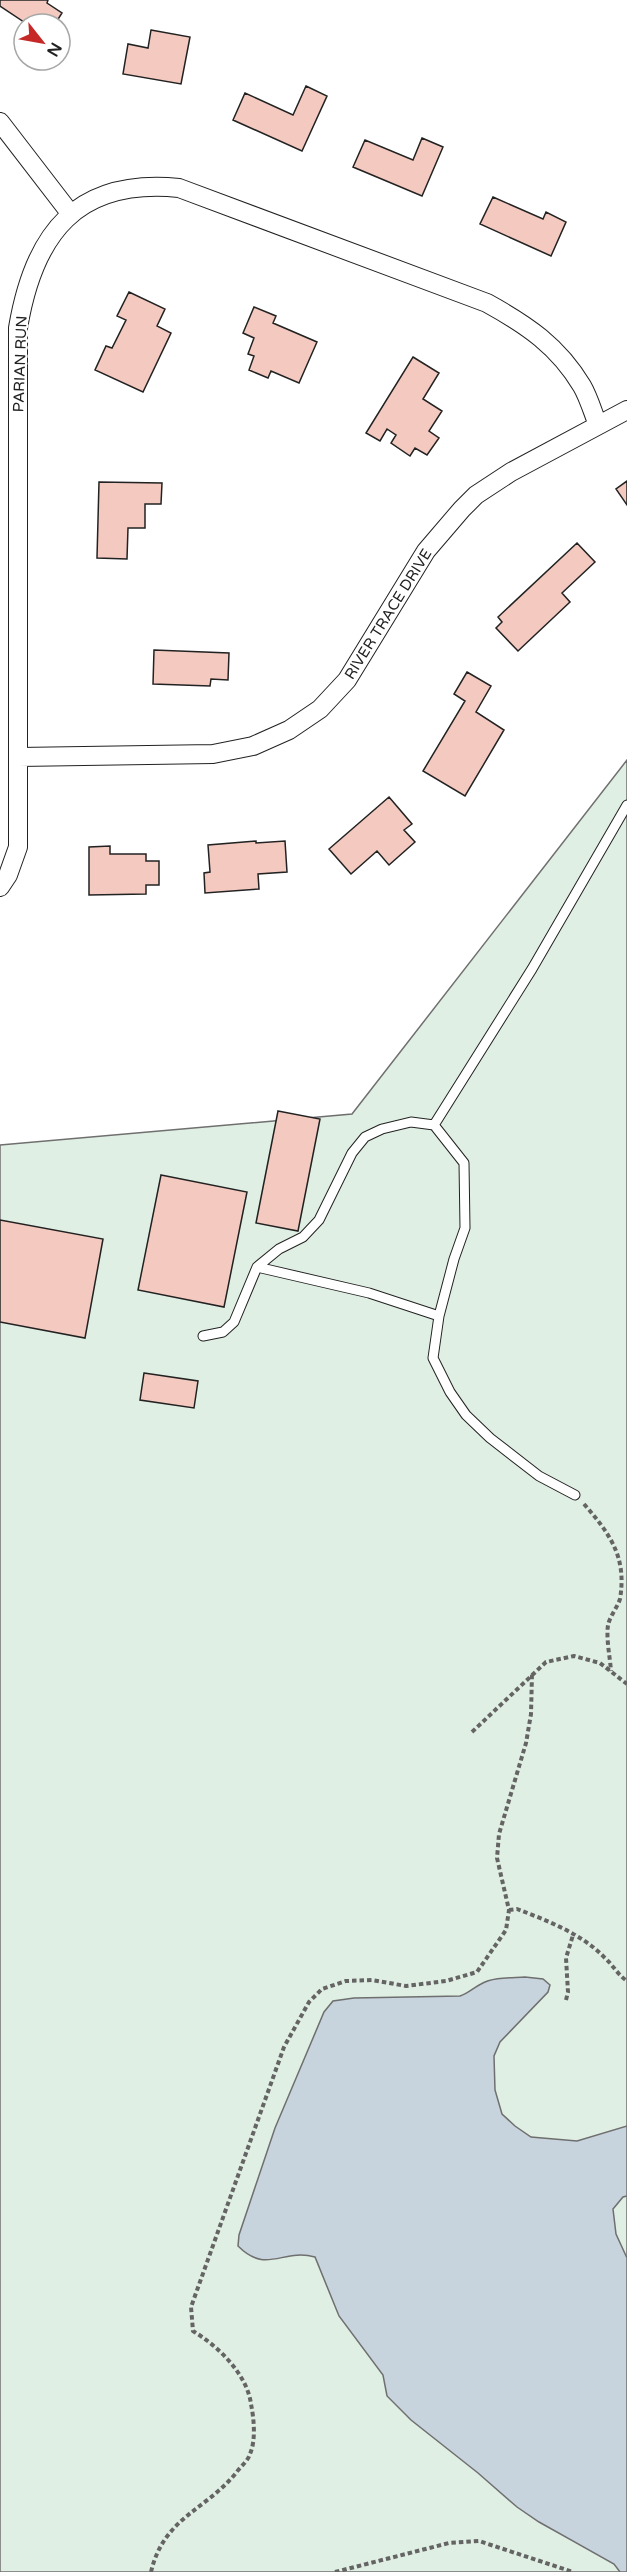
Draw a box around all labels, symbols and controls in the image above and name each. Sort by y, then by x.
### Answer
north arrow [12,12,72,72]
text: N [42,39,66,60]
street label: PARIAN RUN [9,315,31,413]
street label: RIVER TRACE DRIVE [341,545,435,683]

